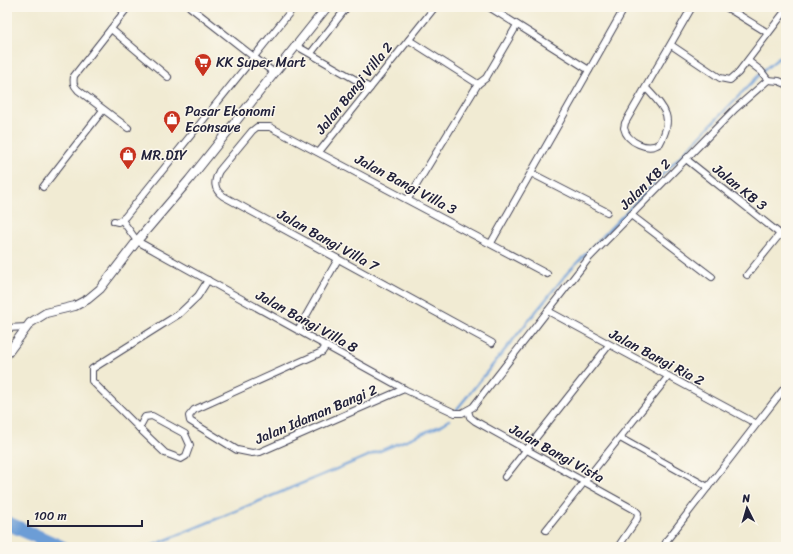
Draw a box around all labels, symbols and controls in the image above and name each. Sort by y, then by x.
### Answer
street label: Jalan Bangi Villa 2 [309,37,400,141]
place label: KK Super Mart [216,50,306,75]
supermarket icon: KK Super Mart [193,52,213,77]
place label: Pasar Ekonomi Econsave [185,99,276,140]
shop icon: Pasar Ekonomi Econsave [162,109,182,134]
place label: MR.DIY [141,143,188,168]
shop icon: MR.DIY [118,145,138,170]
street label: Jalan Bangi Villa 3 [349,147,462,222]
street label: Jalan KB 2 [613,153,677,217]
street label: Jalan KB 3 [706,157,773,218]
street label: Jalan Bangi Villa 7 [271,202,384,279]
street label: Jalan Bangi Villa 8 [250,283,363,360]
street label: Jalan Bangi Ria 2 [604,321,709,393]
street label: Jalan Idaman Bangi 2 [250,377,381,452]
street label: Jalan Bangi Vista [504,417,609,490]
north arrow [727,488,767,528]
text: N [741,489,751,508]
scale bar [28,502,142,528]
text: 100 m [34,505,67,527]

